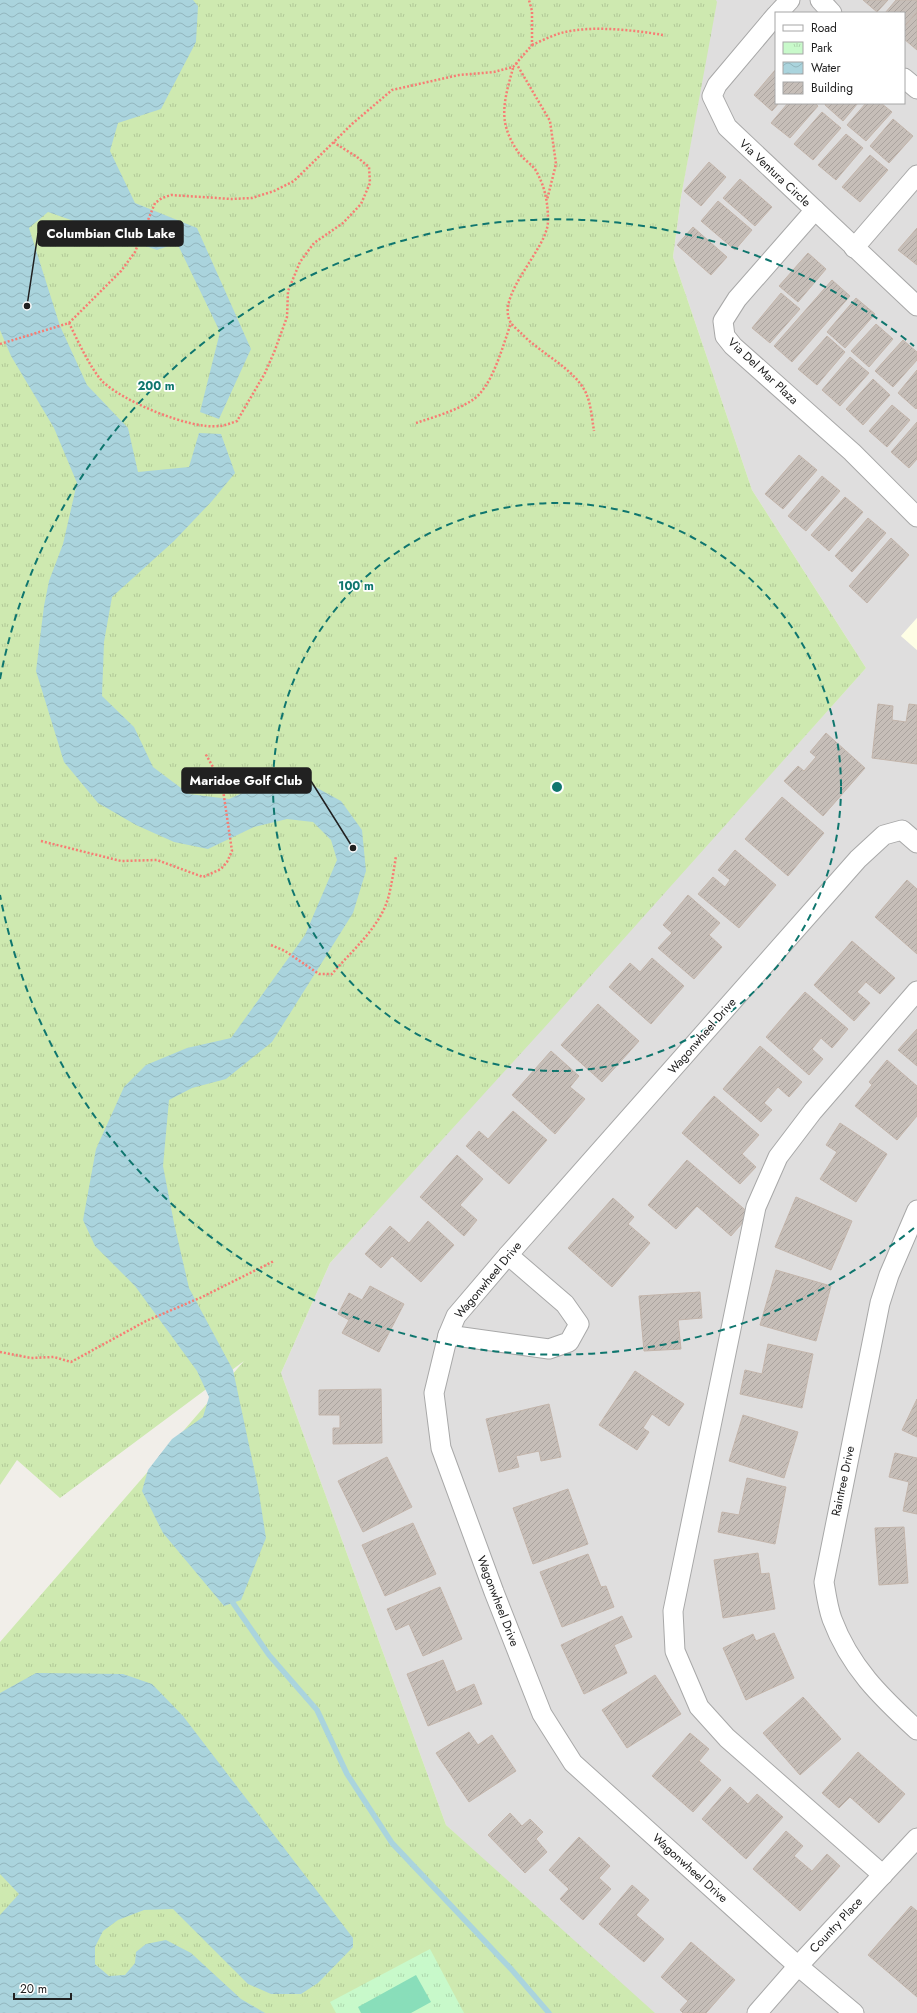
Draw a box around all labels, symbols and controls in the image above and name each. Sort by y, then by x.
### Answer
legend [775,12,905,104]
text: Road [811,19,837,37]
text: Park [811,39,833,57]
text: Water [811,59,842,77]
text: Building [811,79,853,97]
street label: Via Ventura Circle [735,135,815,211]
callout: Columbian Club Lake [38,221,183,246]
text: Columbian Club Lake [46,224,176,243]
street label: Via Del Mar Plaza [724,333,802,409]
text: 200 m [137,377,175,395]
text: 100 m [338,577,374,595]
callout: Maridoe Golf Club [182,768,311,793]
text: Maridoe Golf Club [190,771,302,790]
centre of rings [550,780,564,794]
street label: Wagonwheel Drive [664,994,740,1078]
street label: Wagonwheel Drive [450,1237,526,1323]
street label: Raintree Drive [827,1444,859,1518]
street label: Wagonwheel Drive [472,1553,524,1649]
street label: Wagonwheel Drive [648,1829,732,1907]
street label: Country Place [805,1893,867,1957]
scale bar [14,1975,71,2001]
text: 20 m [20,1980,47,1998]

